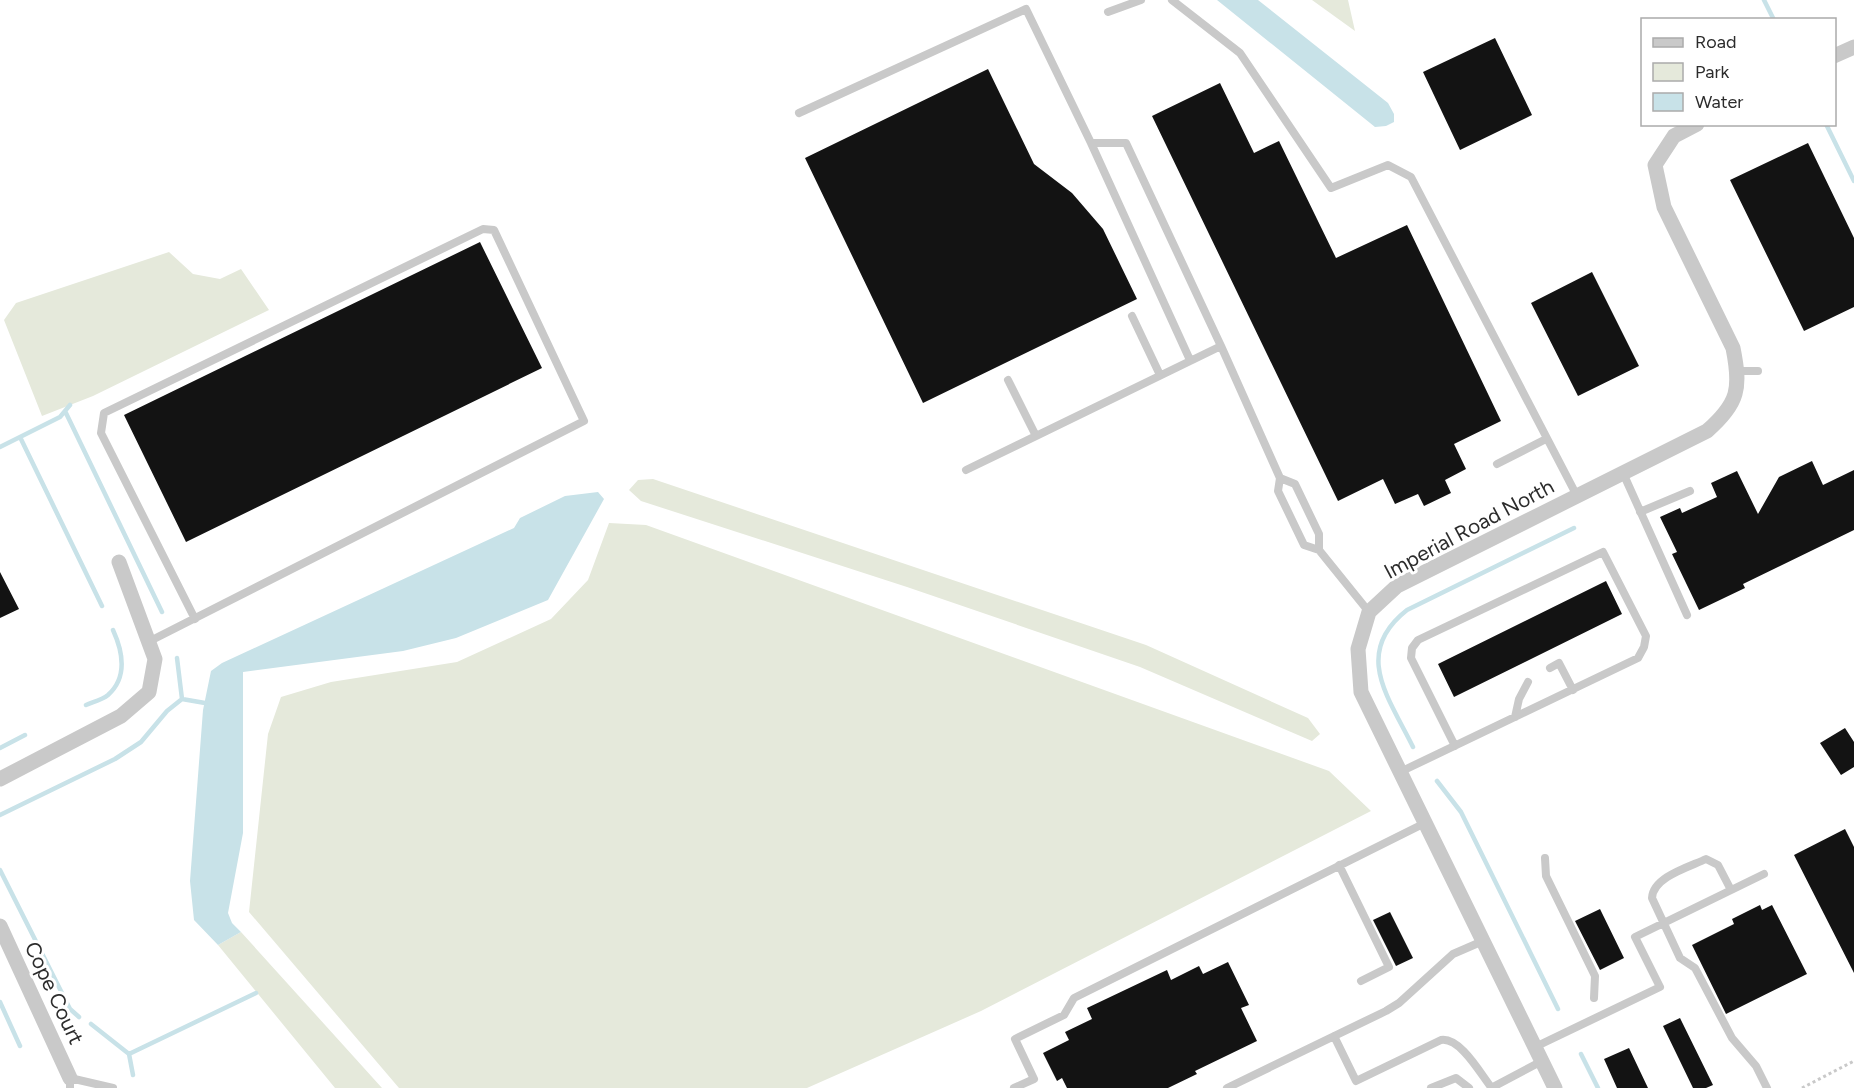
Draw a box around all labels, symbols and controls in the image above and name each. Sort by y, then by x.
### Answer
legend [1641,18,1836,126]
text: Road [1695,31,1736,53]
text: Park [1695,61,1730,83]
text: Water [1695,91,1743,113]
street label: Imperial Road North [1380,473,1558,584]
street label: Cope Court [20,937,89,1048]

